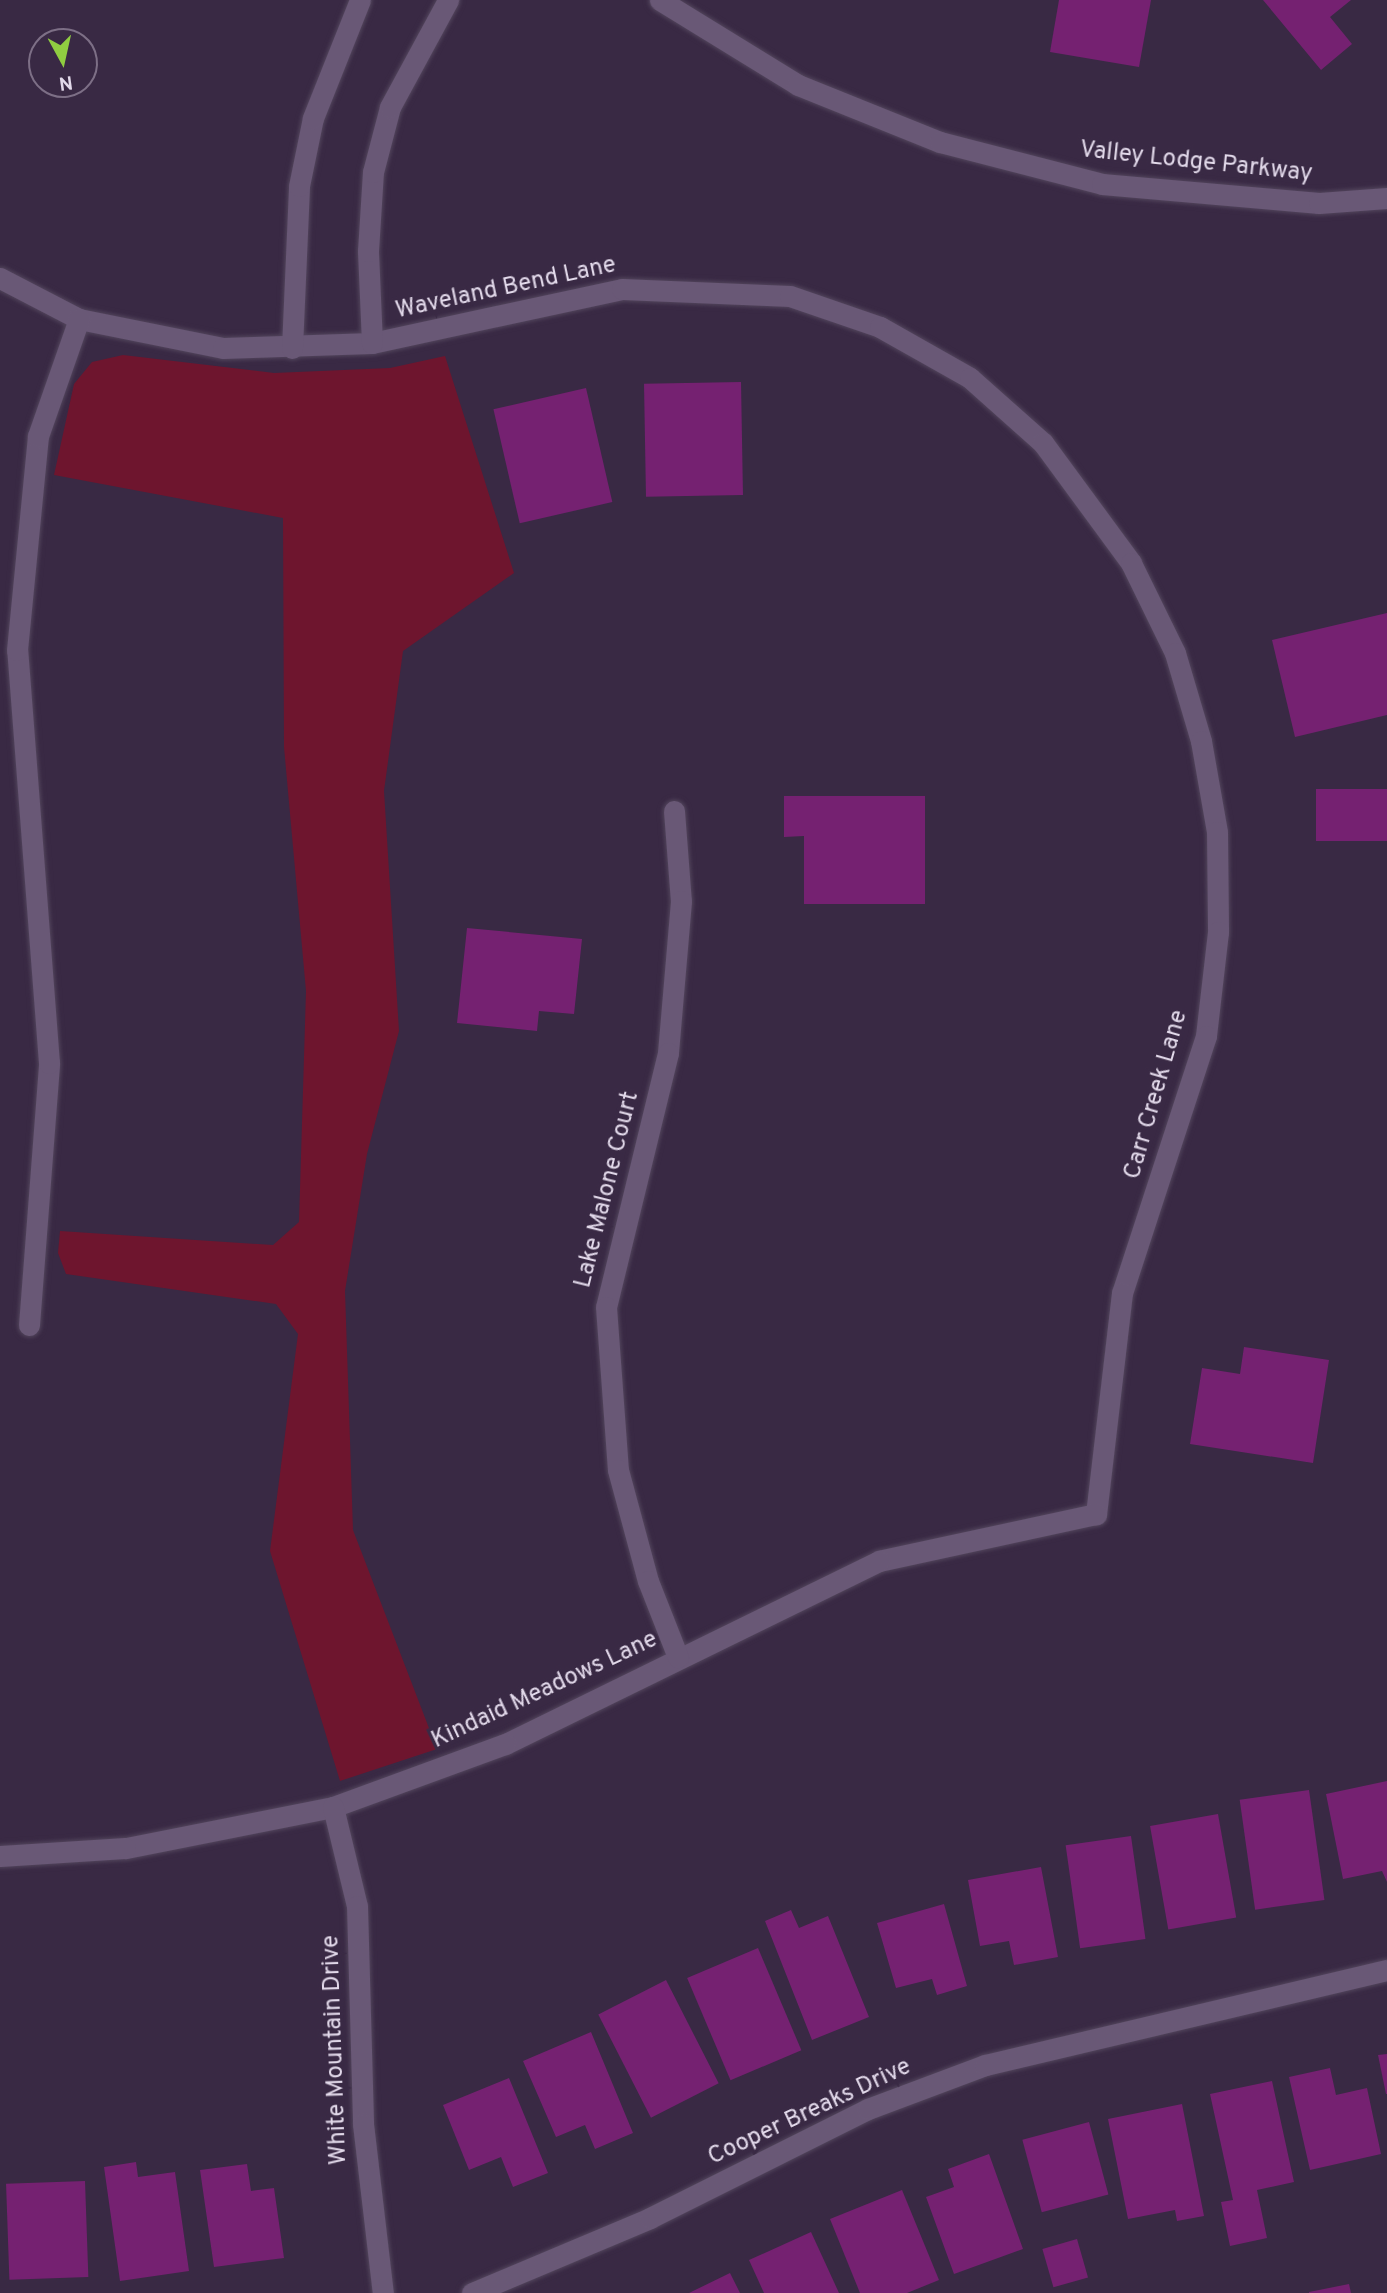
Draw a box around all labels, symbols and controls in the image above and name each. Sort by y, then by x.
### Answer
north arrow [28,28,98,98]
text: N [57,69,74,95]
street label: Valley Lodge Parkway [1078,136,1314,190]
street label: Waveland Bend Lane [393,252,619,326]
street label: Carr Creek Lane [1119,1007,1195,1183]
street label: Lake Malone Court [570,1089,646,1291]
street label: Kindaid Meadows Lane [427,1626,663,1756]
street label: White Mountain Drive [318,1934,354,2166]
street label: Cooper Breaks Drive [704,2053,916,2173]

